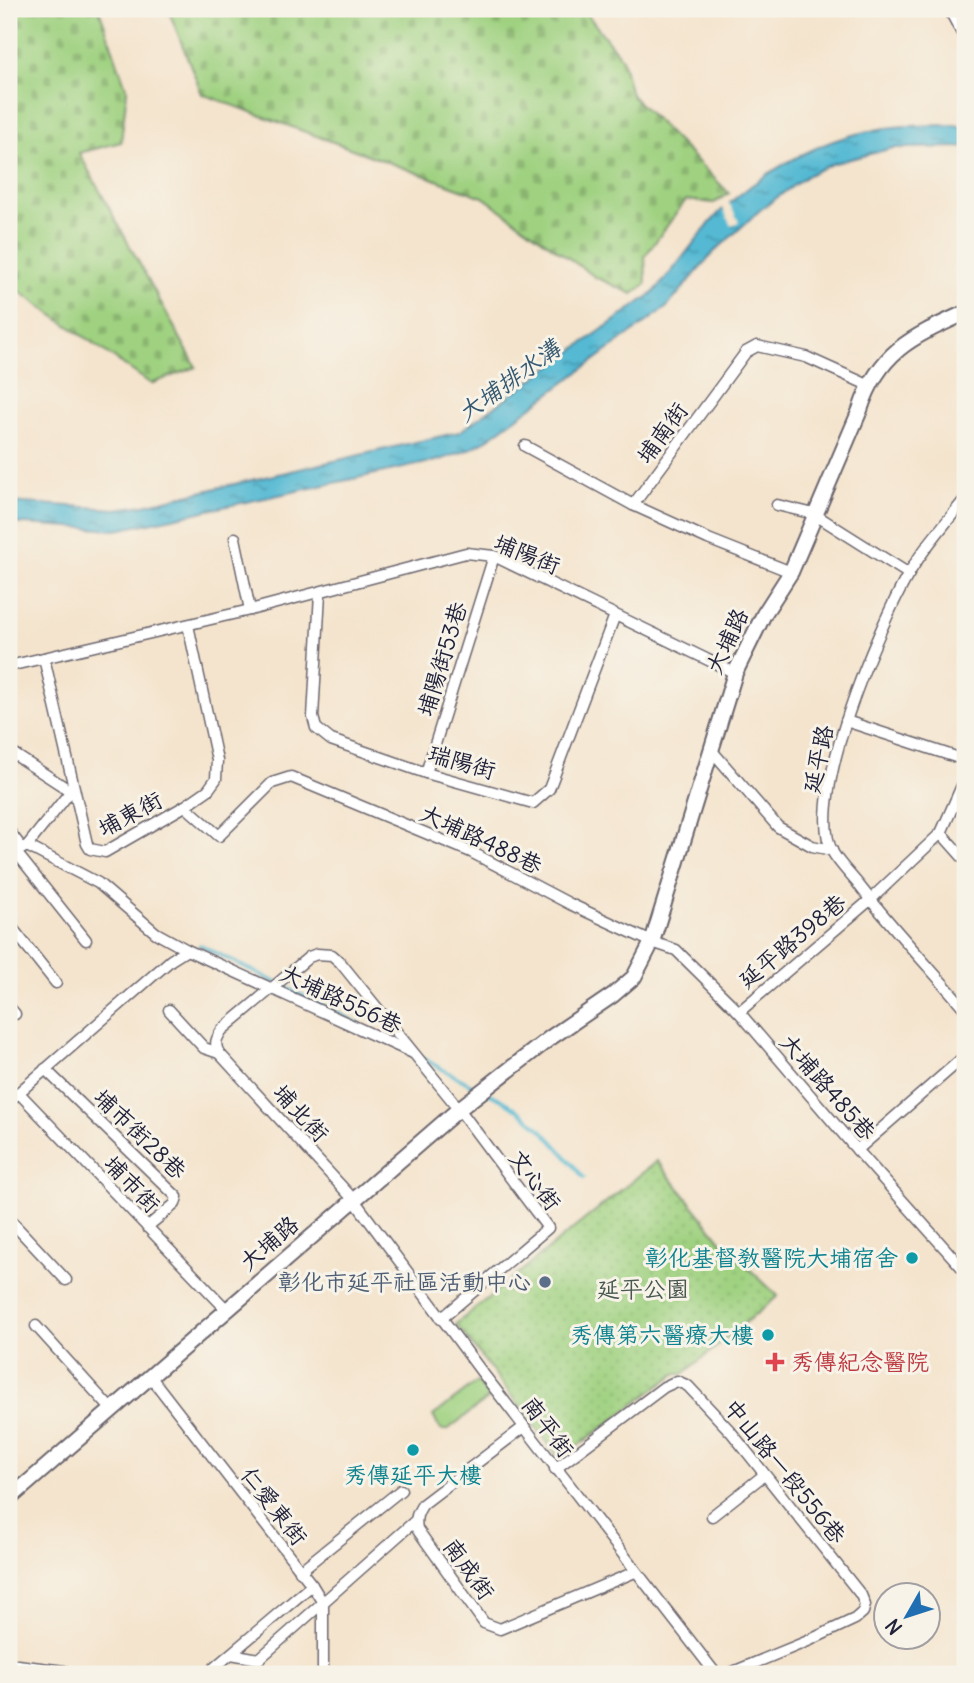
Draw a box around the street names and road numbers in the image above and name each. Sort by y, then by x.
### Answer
street label: 埔南街 [630,396,694,469]
street label: 埔陽街 [490,527,565,580]
street label: 埔陽街53巷 [410,597,473,720]
street label: 大埔路 [699,603,754,678]
street label: 延平路 [796,722,839,796]
street label: 瑞陽街 [425,738,499,785]
street label: 埔東街 [92,785,167,843]
street label: 大埔路488巷 [415,798,548,880]
street label: 延平路398巷 [732,887,852,994]
street label: 大埔路556巷 [275,958,408,1040]
street label: 大埔路485巷 [774,1027,883,1147]
street label: 埔北街 [267,1078,335,1148]
street label: 埔市街28巷 [88,1083,192,1185]
street label: 文心街 [503,1143,568,1216]
street label: 埔市街 [98,1150,166,1218]
street label: 大埔路 [233,1209,304,1276]
street label: 南平街 [516,1390,581,1463]
street label: 中山路一段556巷 [718,1392,853,1550]
street label: 仁愛東街 [235,1461,314,1551]
street label: 南成街 [437,1532,501,1605]

